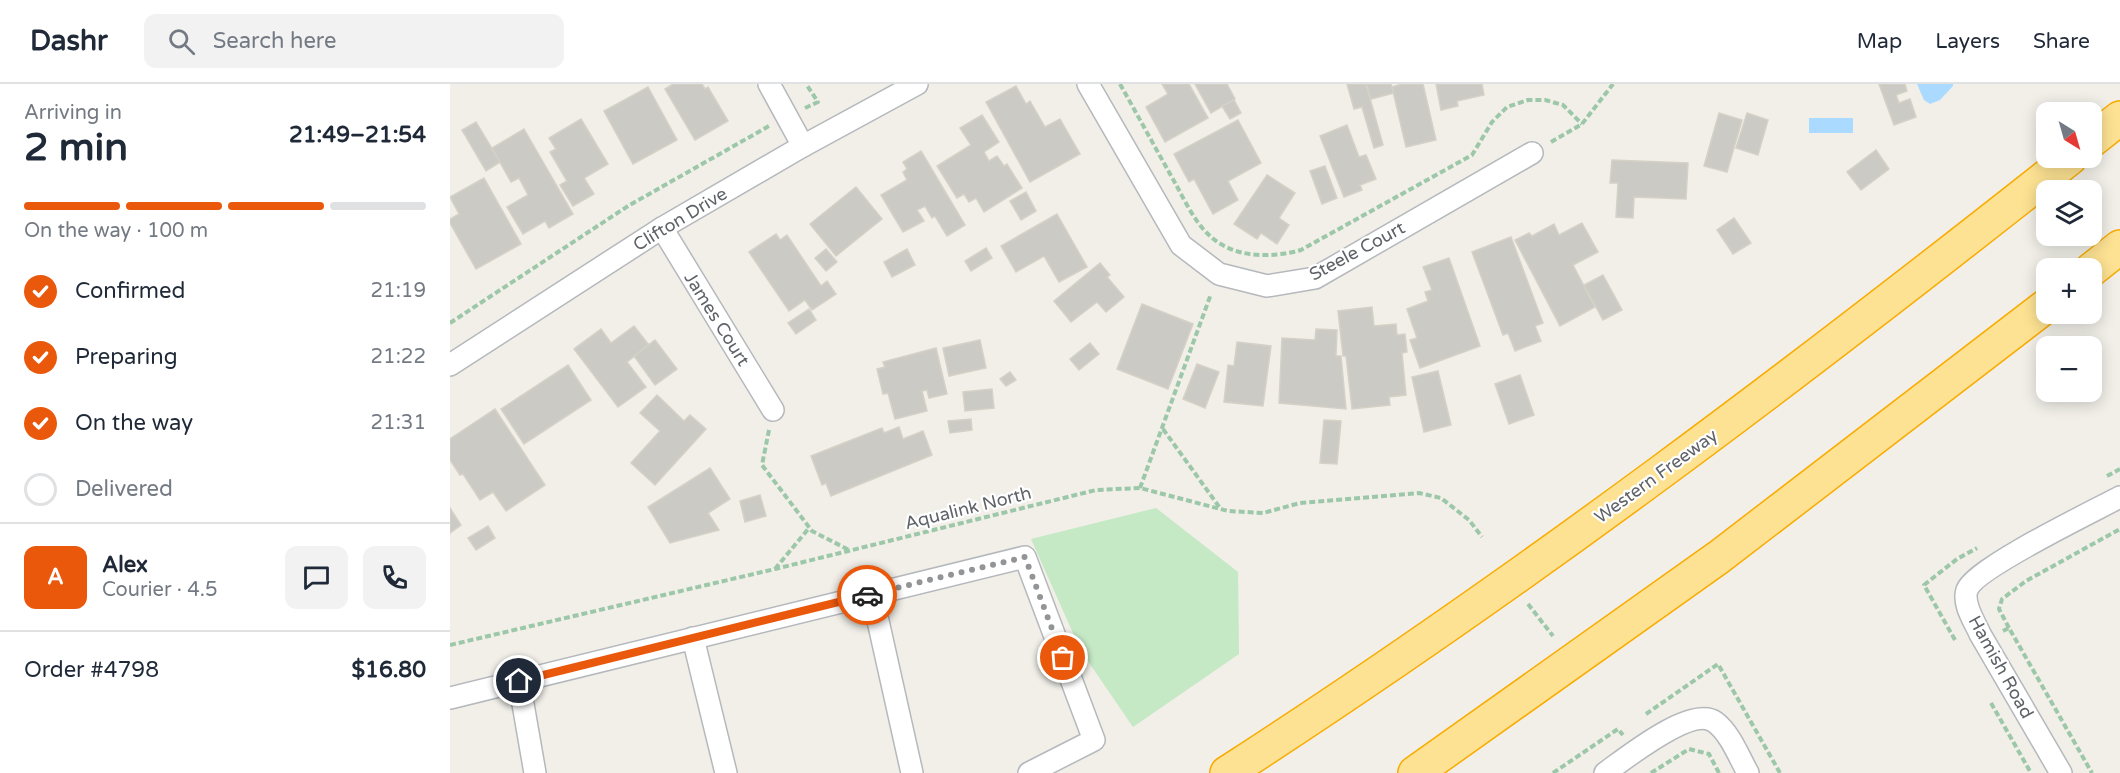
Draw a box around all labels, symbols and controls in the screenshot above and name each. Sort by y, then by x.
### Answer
search box [144,14,564,68]
text: Dashr [30,24,108,58]
icon: search [165,25,198,58]
text: Search here [213,28,336,54]
text: Map [1857,29,1902,54]
text: Layers [1935,29,2000,54]
text: Share [2033,29,2090,54]
text: Arriving in [24,101,122,125]
north arrow [2036,102,2102,168]
map controls [2036,102,2102,402]
text: 21:49–21:54 [289,122,426,148]
text: 2 min [24,124,128,171]
button: layers [2036,180,2102,246]
street label: Clifton Drive [629,182,731,256]
street label: Steele Court [1305,217,1409,285]
text: On the way · 100 m [24,219,208,243]
button: + [2036,258,2102,324]
street label: James Court [679,268,755,370]
icon: check [24,275,57,308]
text: Confirmed [75,278,185,304]
text: 21:19 [371,279,426,303]
button: − [2036,336,2102,402]
icon: check [24,341,57,374]
text: Preparing [75,344,178,370]
text: 21:22 [371,345,426,369]
icon: check [24,407,57,440]
text: On the way [75,410,193,436]
text: 21:31 [371,411,426,435]
street label: Western Freeway [1590,424,1722,528]
text: Delivered [75,476,173,502]
street label: Aqualink North [902,482,1034,534]
button: chat [285,546,348,609]
button: phone [363,546,426,609]
text: Alex [102,552,148,578]
text: A [47,564,64,590]
courier [837,565,897,625]
text: Courier · 4.5 [102,578,217,602]
icon: car [851,579,884,612]
street label: Hamish Road [1964,612,2038,722]
pin [1037,632,1088,683]
icon: bag [1046,641,1079,674]
pin [493,655,544,706]
text: Order #4798 [24,657,159,683]
text: $16.80 [352,657,426,683]
icon: home [502,664,535,697]

